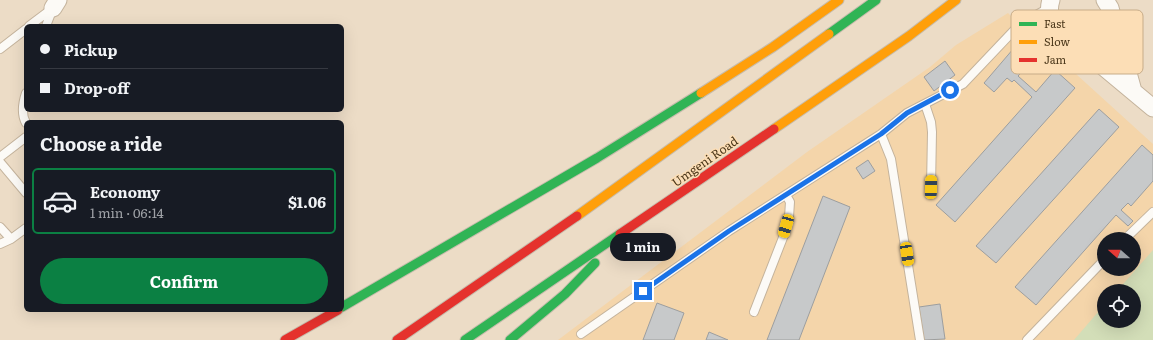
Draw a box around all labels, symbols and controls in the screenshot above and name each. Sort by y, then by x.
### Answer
legend [1011,10,1143,74]
text: Fast [1044,15,1066,31]
text: Slow [1044,33,1070,49]
text: Pickup [64,38,117,61]
text: Jam [1044,51,1067,67]
text: Drop-off [64,76,129,99]
route start [941,81,959,99]
text: Choose a ride [40,130,162,157]
street label: Umgeni Road [668,131,742,191]
car [925,175,937,199]
text: Economy [90,180,160,203]
icon: car [42,183,78,219]
text: $1.06 [288,190,326,213]
text: 1 min · 06:14 [90,203,164,222]
car [777,213,795,239]
north arrow [1097,232,1141,276]
map controls [1097,232,1141,328]
callout: 1 min [610,233,676,261]
text: 1 min [626,237,660,256]
car [899,241,915,267]
button: Confirm [40,258,328,304]
route end [634,282,652,300]
button: locate [1097,284,1141,328]

